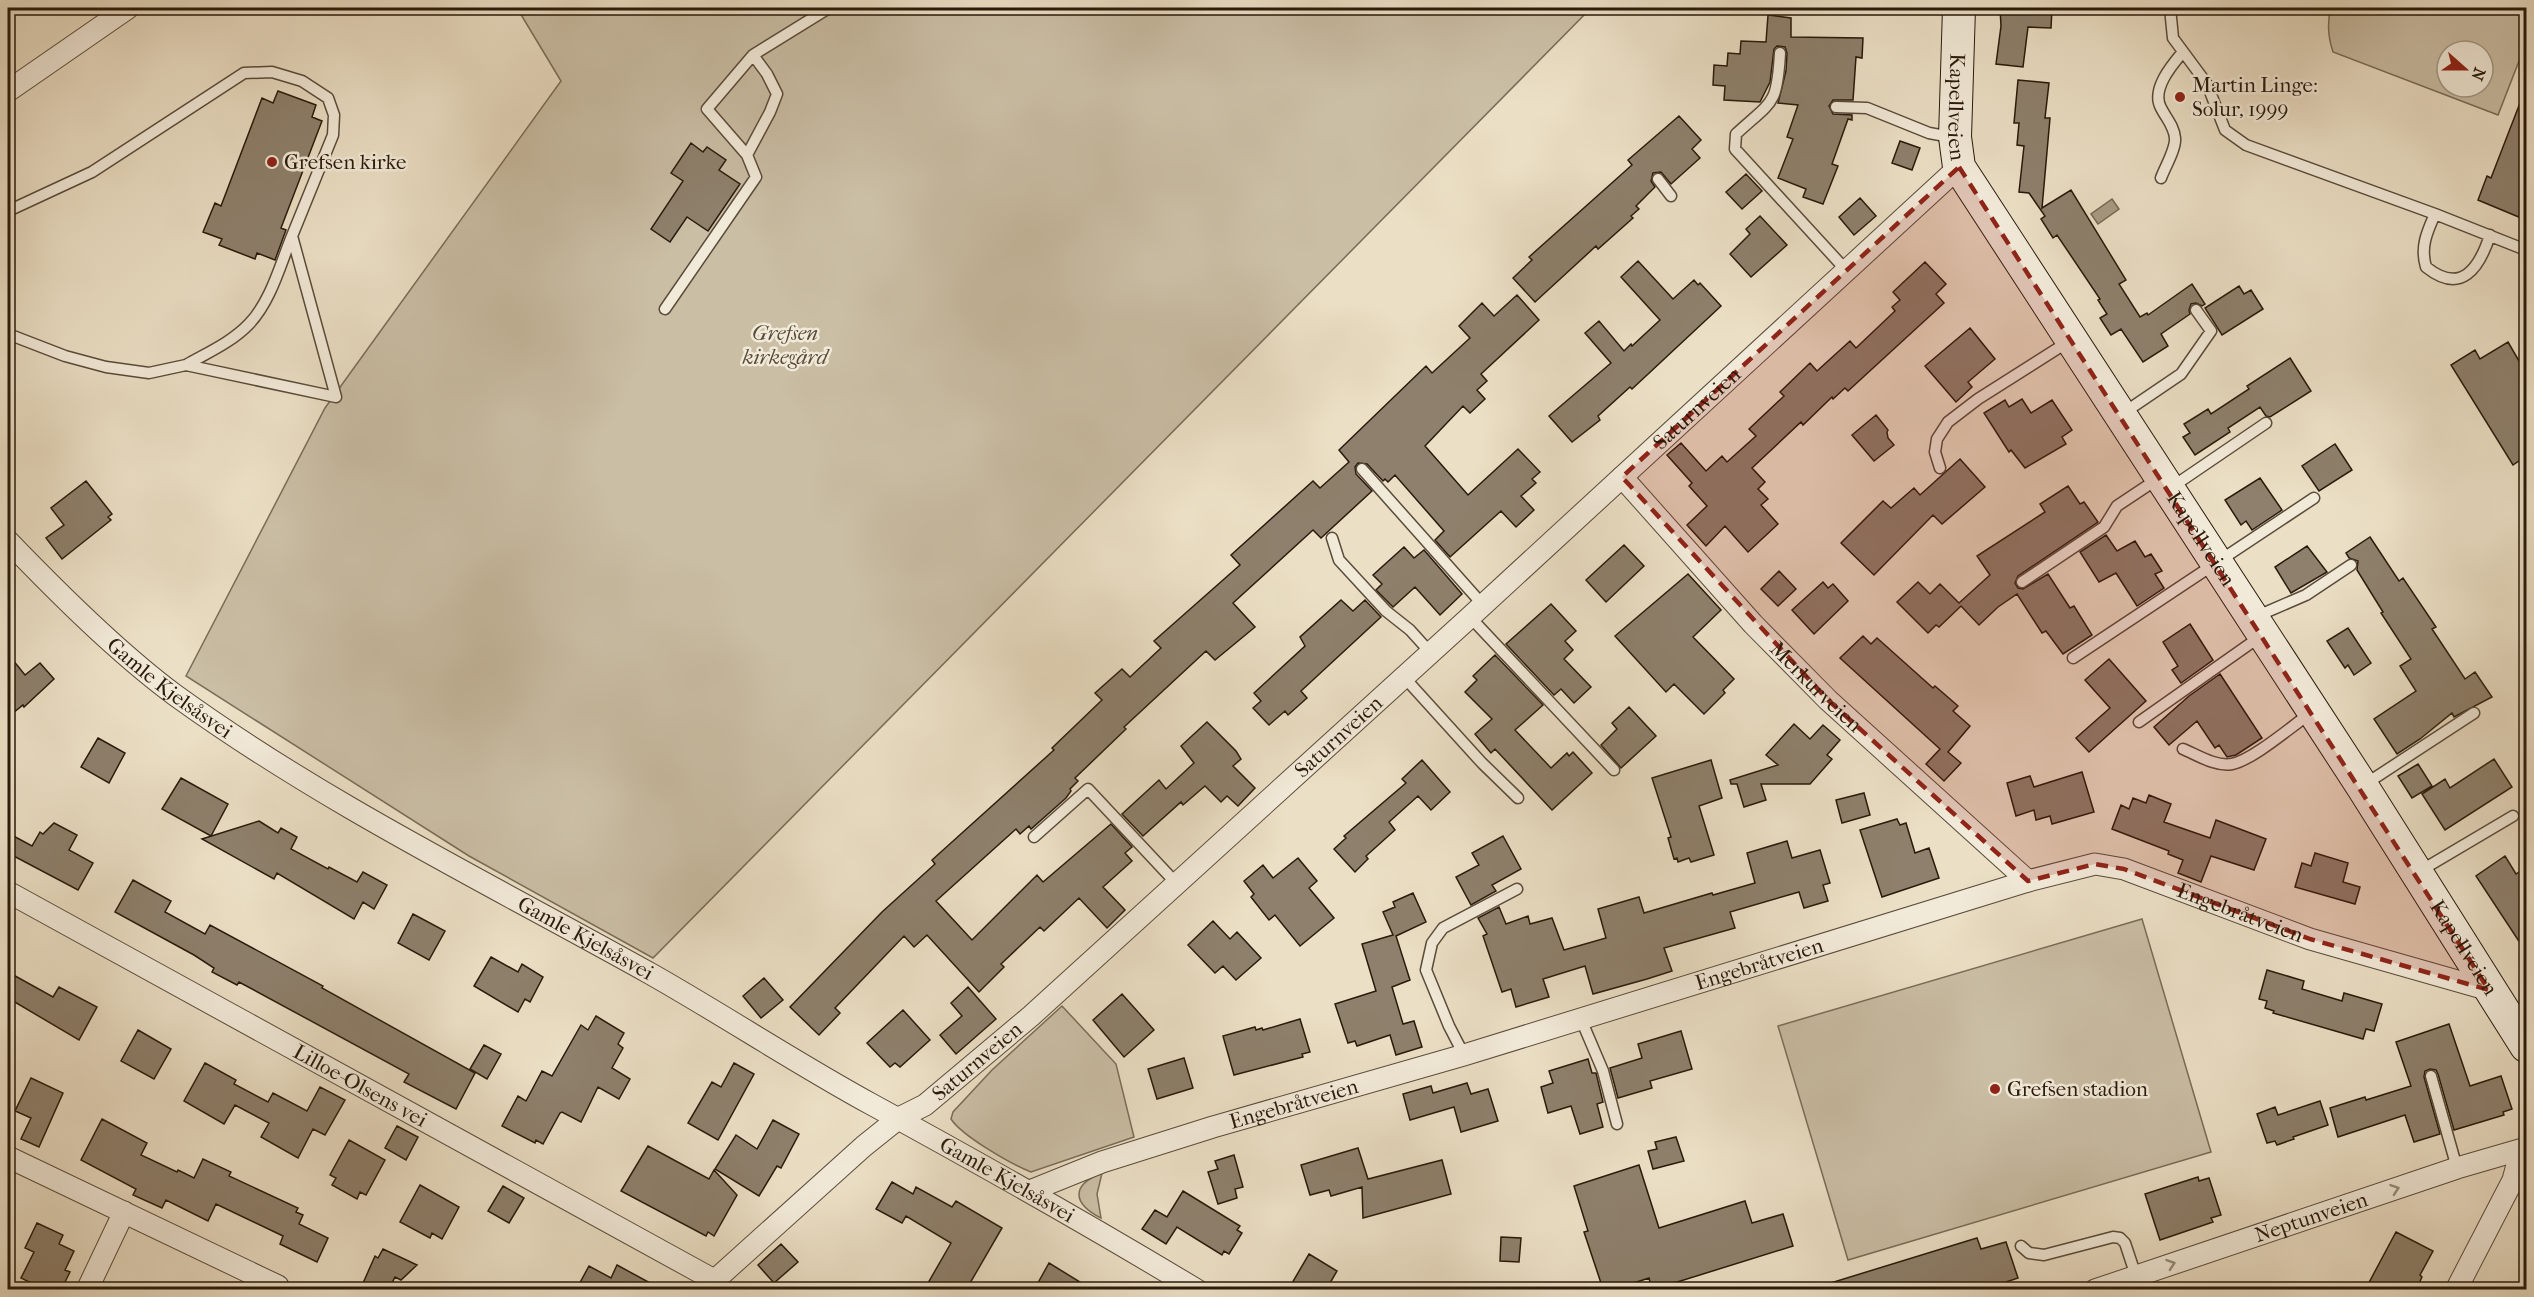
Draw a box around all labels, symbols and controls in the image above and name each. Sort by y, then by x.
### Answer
north arrow [2435,39,2495,99]
street label: Kapellveien [1943,53,1970,162]
text: N [2467,65,2490,84]
place label: Martin Linge: Solur, 1999 [2192,73,2318,121]
marker: Martin Linge: Solur, 1999 [2173,90,2187,104]
place label: Grefsen kirke [284,150,406,174]
marker: Grefsen kirke [265,155,279,169]
park label: Grefsen kirkegård [742,321,830,369]
street label: Saturnveien [1648,362,1745,454]
street label: Kapellveien [2162,487,2240,590]
street label: Gamle Kjelsåsvei [102,633,237,743]
street label: Merkurveien [1765,637,1867,737]
street label: Saturnveien [1290,691,1387,782]
street label: Engebråtveien [2174,878,2307,947]
street label: Gamle Kjelsåsvei [514,891,658,985]
street label: Kapellveien [2425,896,2503,999]
street label: Engebråtveien [1692,933,1826,995]
street label: Saturnveien [927,1017,1027,1106]
street label: Lilloe-Olsens vei [289,1039,431,1132]
street label: Engebråtveien [1227,1074,1361,1134]
place label: Grefsen stadion [2007,1077,2148,1101]
marker: Grefsen stadion [1988,1082,2002,1096]
street label: Gamle Kjelsåsvei [936,1132,1079,1227]
one-way arrow [2389,1183,2400,1196]
street label: Neptunveien [2251,1187,2371,1247]
one-way arrow [2165,1259,2176,1271]

